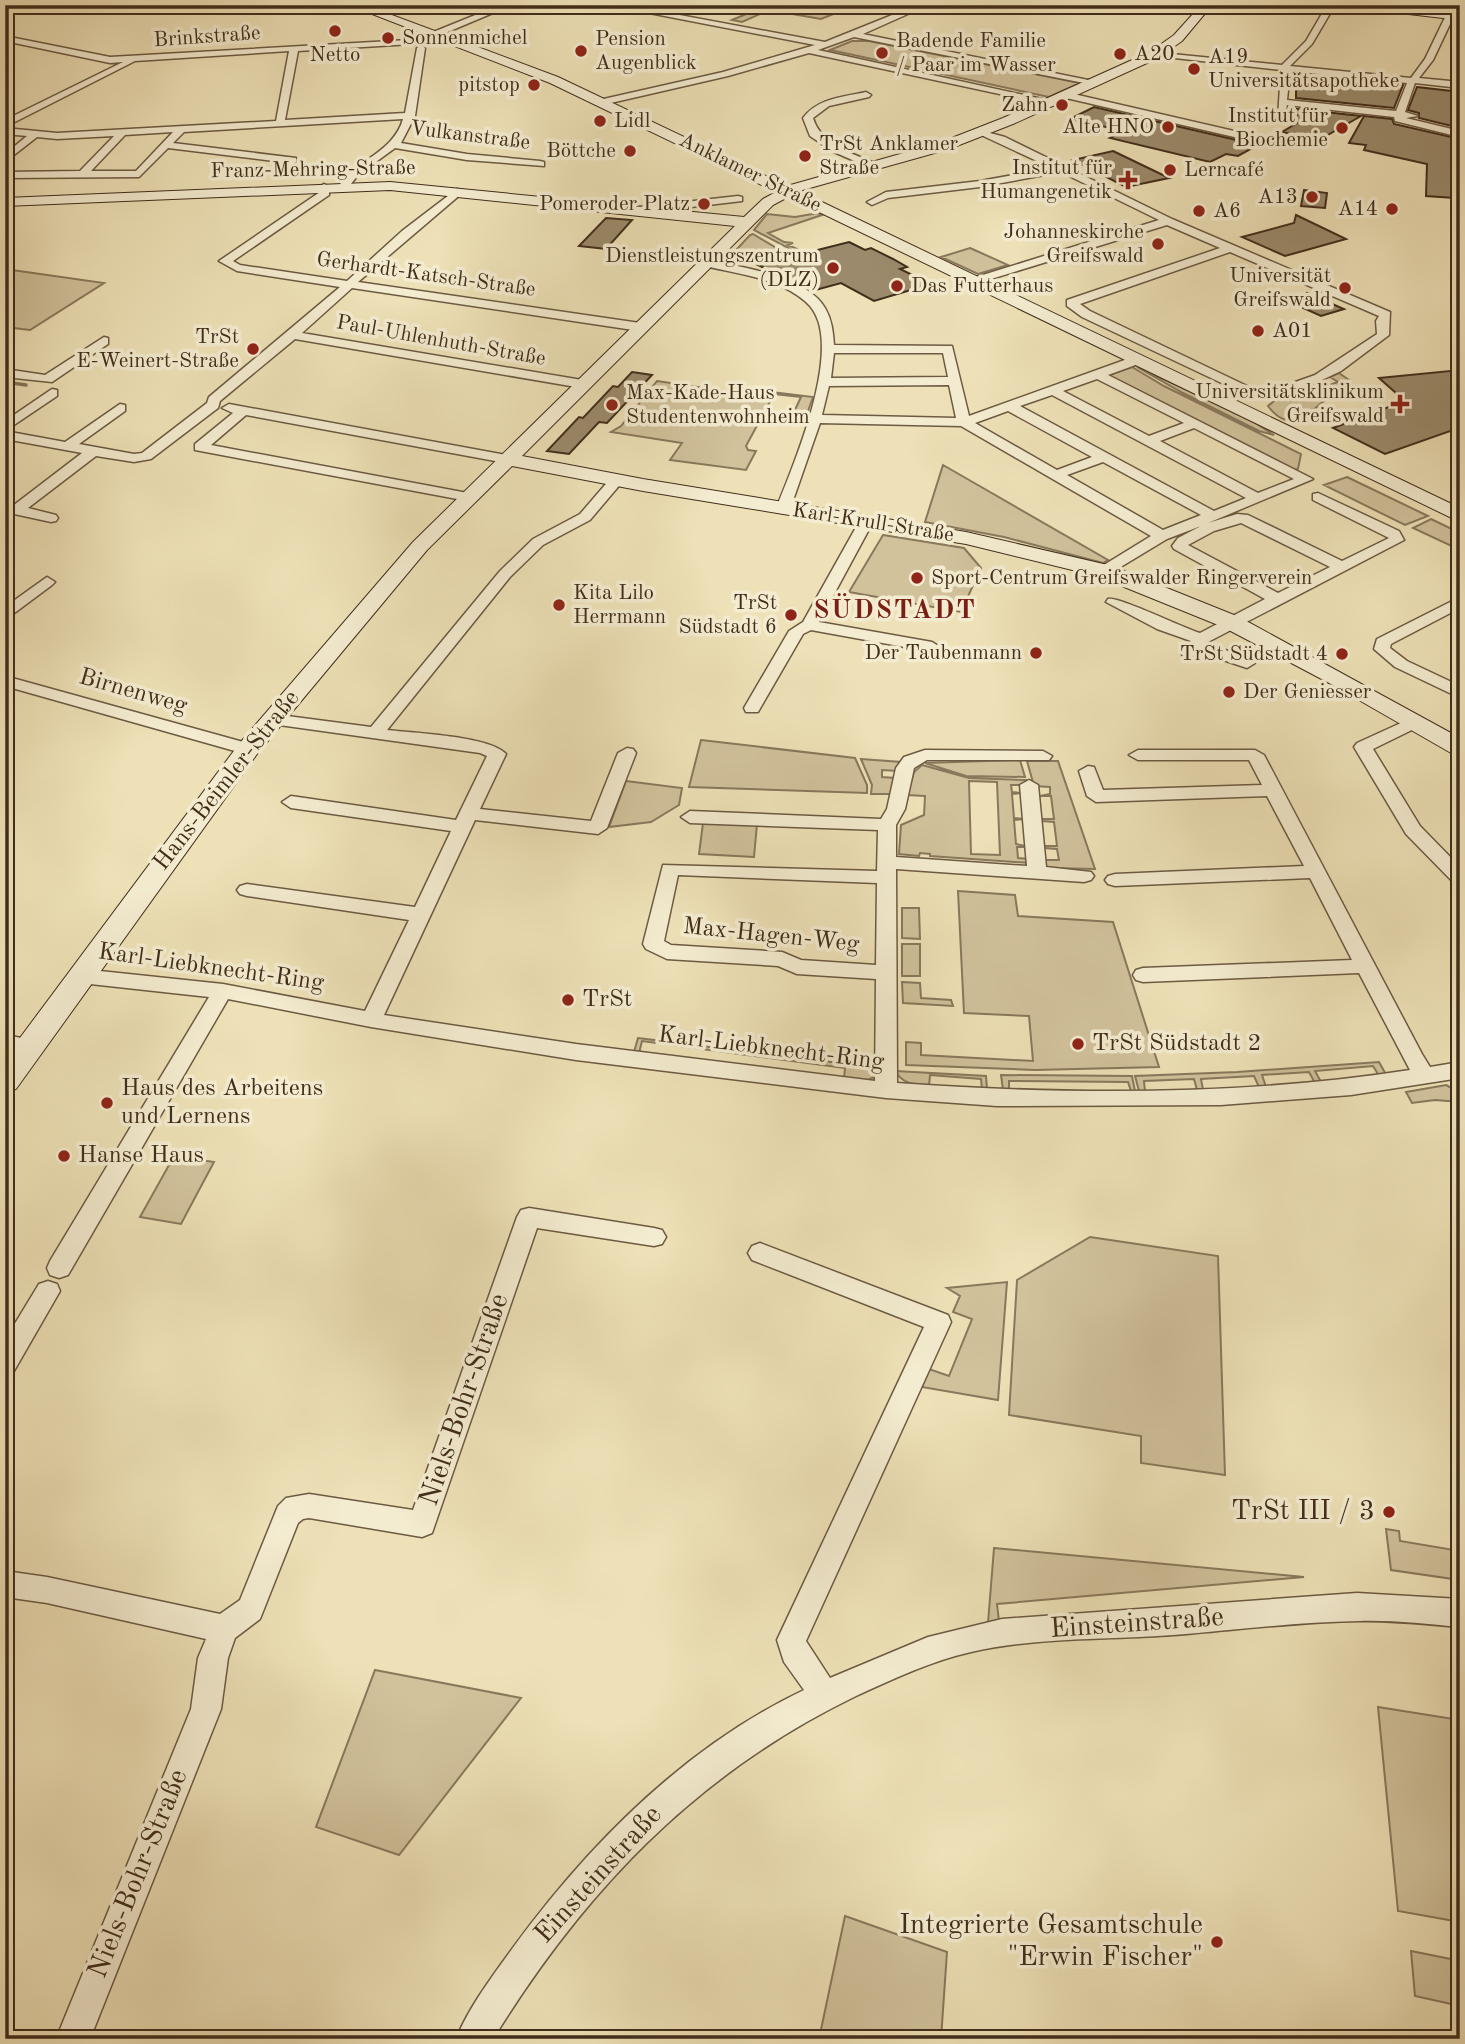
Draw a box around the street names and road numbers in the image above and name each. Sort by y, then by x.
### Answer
street label: Brinkstraße [153,23,261,51]
street label: Vulkanstraße [409,118,531,154]
street label: Anklamer Straße [676,130,824,216]
street label: Franz-Mehring-Straße [210,158,416,182]
street label: Gerhardt-Katsch-Straße [315,249,537,301]
street label: Paul-Uhlenhuth-Straße [335,312,547,370]
street label: Karl-Krull-Straße [791,500,955,546]
street label: Birnenweg [76,665,190,719]
street label: Hans-Beimler-Straße [149,687,305,875]
street label: Max-Hagen-Weg [682,915,860,957]
street label: Karl-Liebknecht-Ring [96,940,326,996]
street label: Karl-Liebknecht-Ring [656,1023,886,1075]
street label: Niels-Bohr-Straße [416,1290,514,1510]
street label: Einsteinstraße [1049,1604,1225,1644]
street label: Niels-Bohr-Straße [84,1766,194,1982]
street label: Einsteinstraße [530,1801,668,1949]

